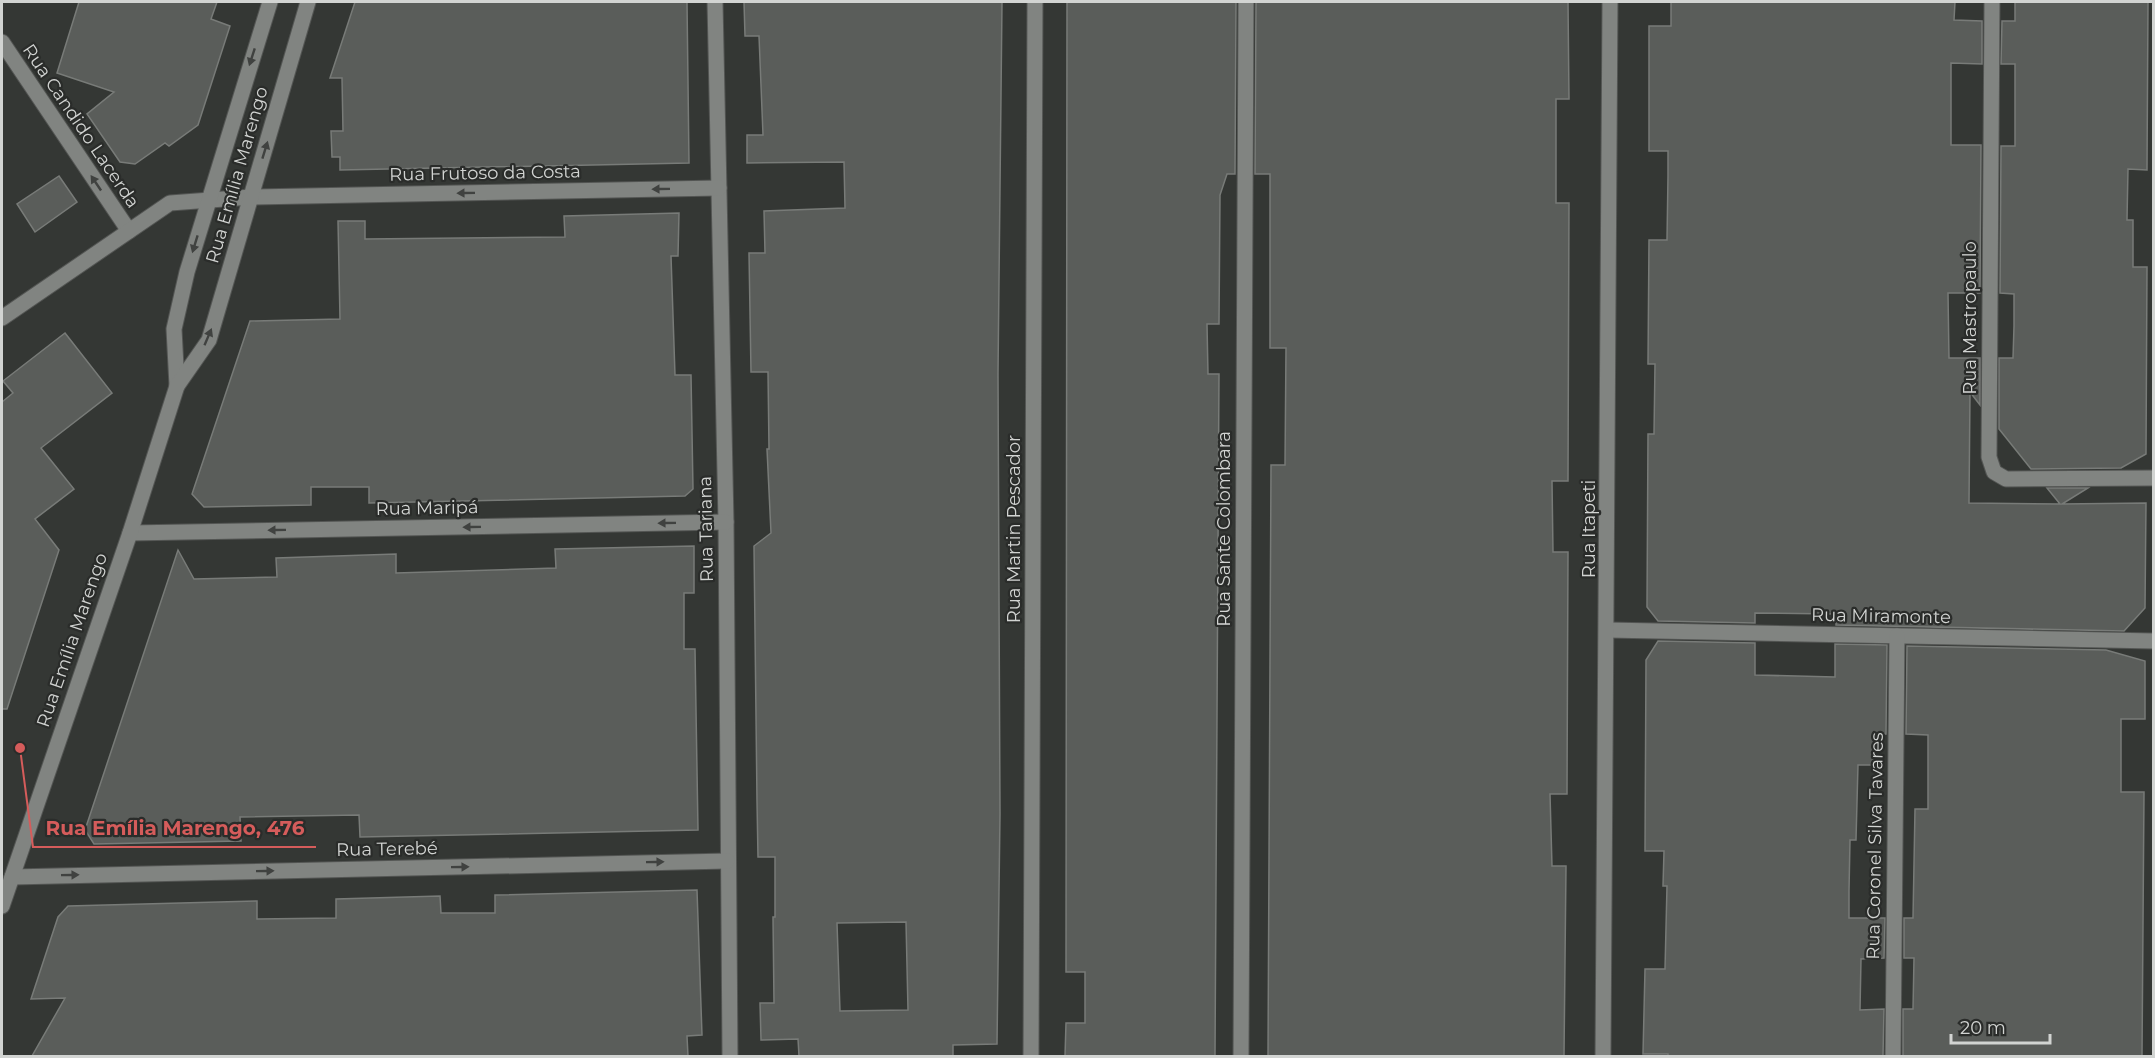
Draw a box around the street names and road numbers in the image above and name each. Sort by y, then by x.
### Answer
street label: Rua Candido Lacerda [18,40,144,212]
street label: Rua Emília Marengo [201,84,273,266]
street label: Rua Frutoso da Costa [389,160,581,186]
street label: Rua Mastropaulo [1959,241,1981,395]
street label: Rua Sante Colombara [1213,431,1235,627]
street label: Rua Martin Pescador [1003,435,1025,623]
street label: Rua Tariana [694,476,718,582]
street label: Rua Itapeti [1578,480,1600,578]
street label: Rua Maripá [375,496,479,520]
street label: Rua Emília Marengo [32,550,112,730]
street label: Rua Miramonte [1811,604,1951,628]
street label: Rua Coronel Silva Tavares [1862,732,1888,960]
street label: Rua Terebé [336,837,438,861]

